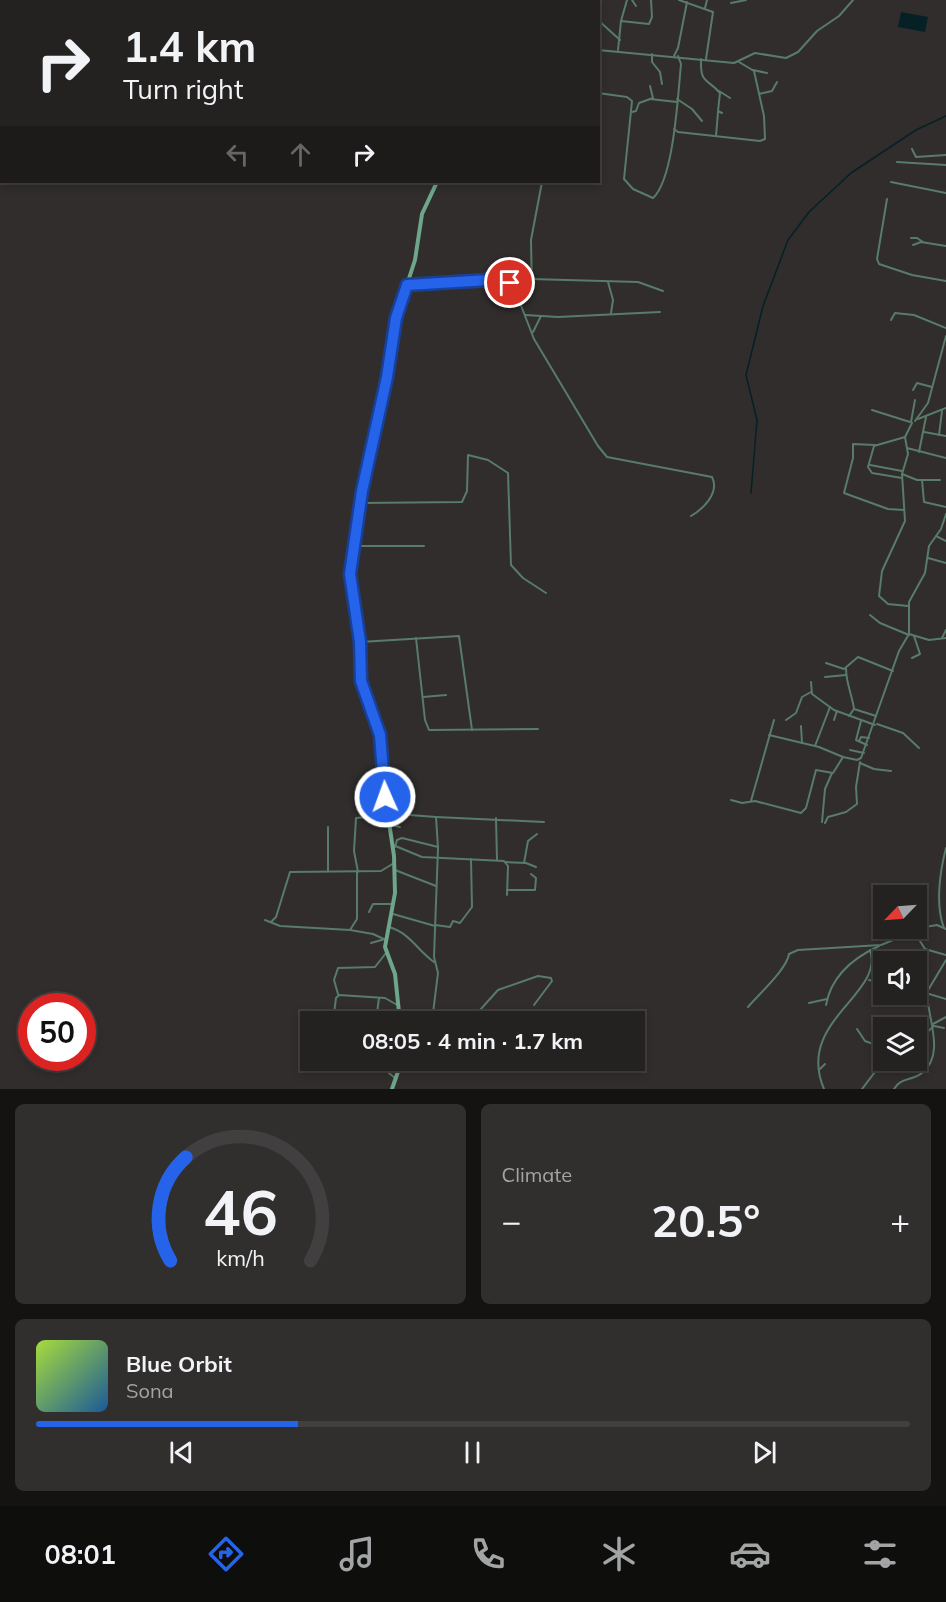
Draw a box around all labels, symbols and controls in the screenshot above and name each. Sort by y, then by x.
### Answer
text: 1.4 km [123,20,256,73]
icon: right [24,24,102,102]
text: Turn right [123,72,243,106]
icon: left [221,138,254,171]
icon: ahead [284,138,317,171]
icon: right [347,138,380,171]
pin [484,257,535,308]
icon: arrive [493,266,526,299]
position arrow [353,765,417,829]
north arrow [873,885,927,939]
map controls [873,885,927,1071]
button: sound [873,951,927,1005]
speed limit sign: 50 [18,993,96,1071]
button: layers [873,1017,927,1071]
text: 08:05 · 4 min · 1.7 km [362,1027,583,1055]
text: Climate [502,1162,572,1187]
text: 46 [203,1172,278,1251]
text: 20.5° [651,1192,760,1248]
text: − [502,1200,521,1241]
text: + [890,1200,910,1241]
text: km/h [216,1244,264,1271]
text: Blue Orbit [126,1350,232,1378]
text: Sona [126,1378,174,1403]
icon: previous [165,1436,198,1469]
icon: pause [456,1436,489,1469]
icon: next [748,1436,781,1469]
icon: directions [205,1533,247,1575]
icon: music [336,1533,378,1575]
icon: phone [467,1533,509,1575]
icon: climate [598,1533,640,1575]
icon: car [729,1533,771,1575]
icon: filters [859,1533,901,1575]
text: 08:01 [44,1537,116,1571]

